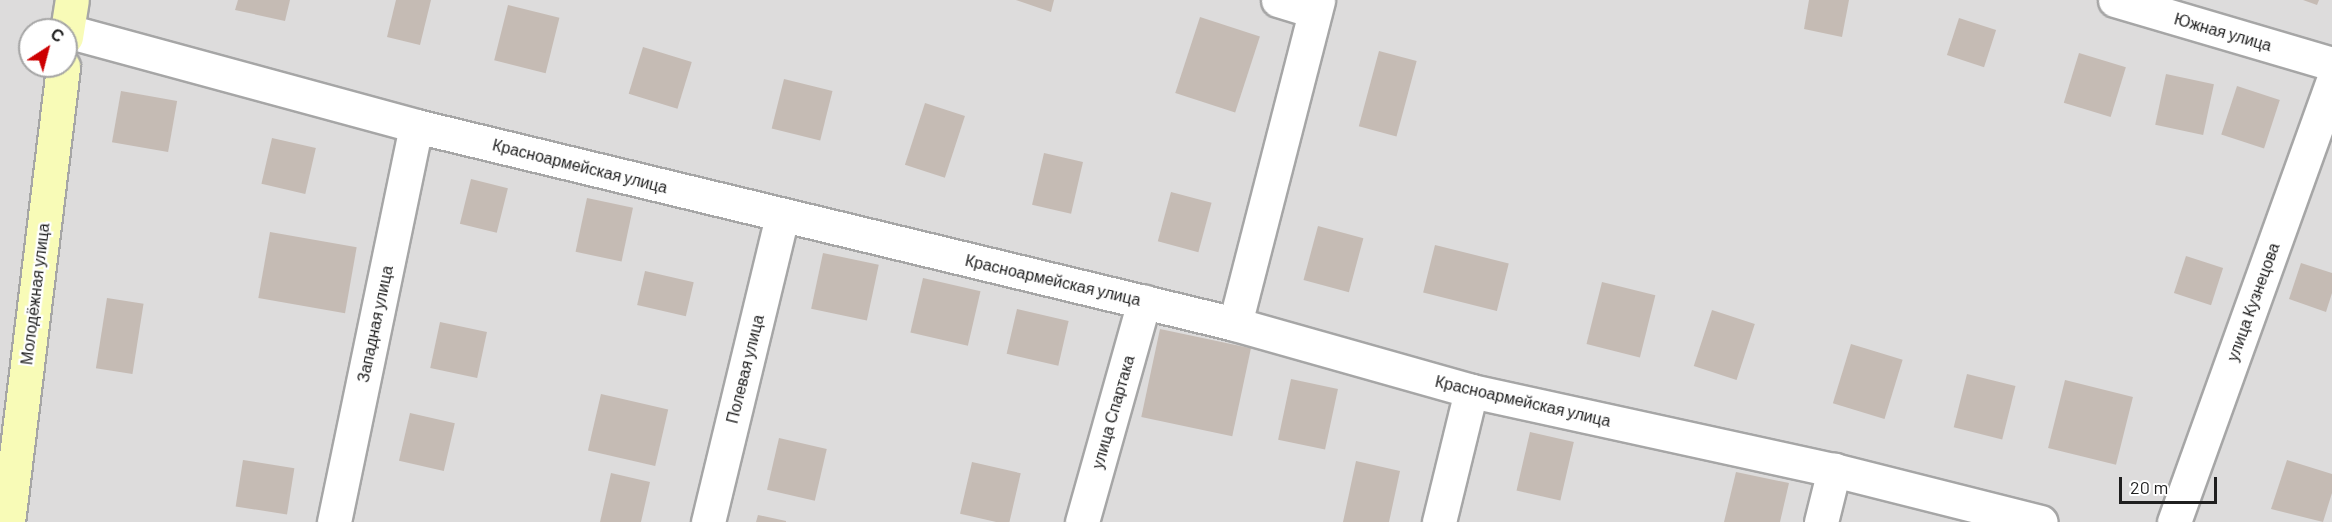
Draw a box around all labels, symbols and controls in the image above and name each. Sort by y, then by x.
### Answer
street label: Южная улица [2172,9,2274,55]
north arrow [18,18,78,78]
text: С [47,24,68,46]
street label: Красноармейская улица [491,135,669,197]
street label: Молодёжная улица [17,222,53,366]
street label: улица Кузнецова [2223,240,2283,364]
street label: Красноармейская улица [963,250,1143,310]
street label: Западная улица [353,264,397,384]
street label: Полевая улица [722,313,768,425]
street label: улица Спартака [1088,353,1138,471]
street label: Красноармейская улица [1433,371,1613,431]
scale bar [2122,465,2220,503]
text: 20 m [2130,476,2168,498]

